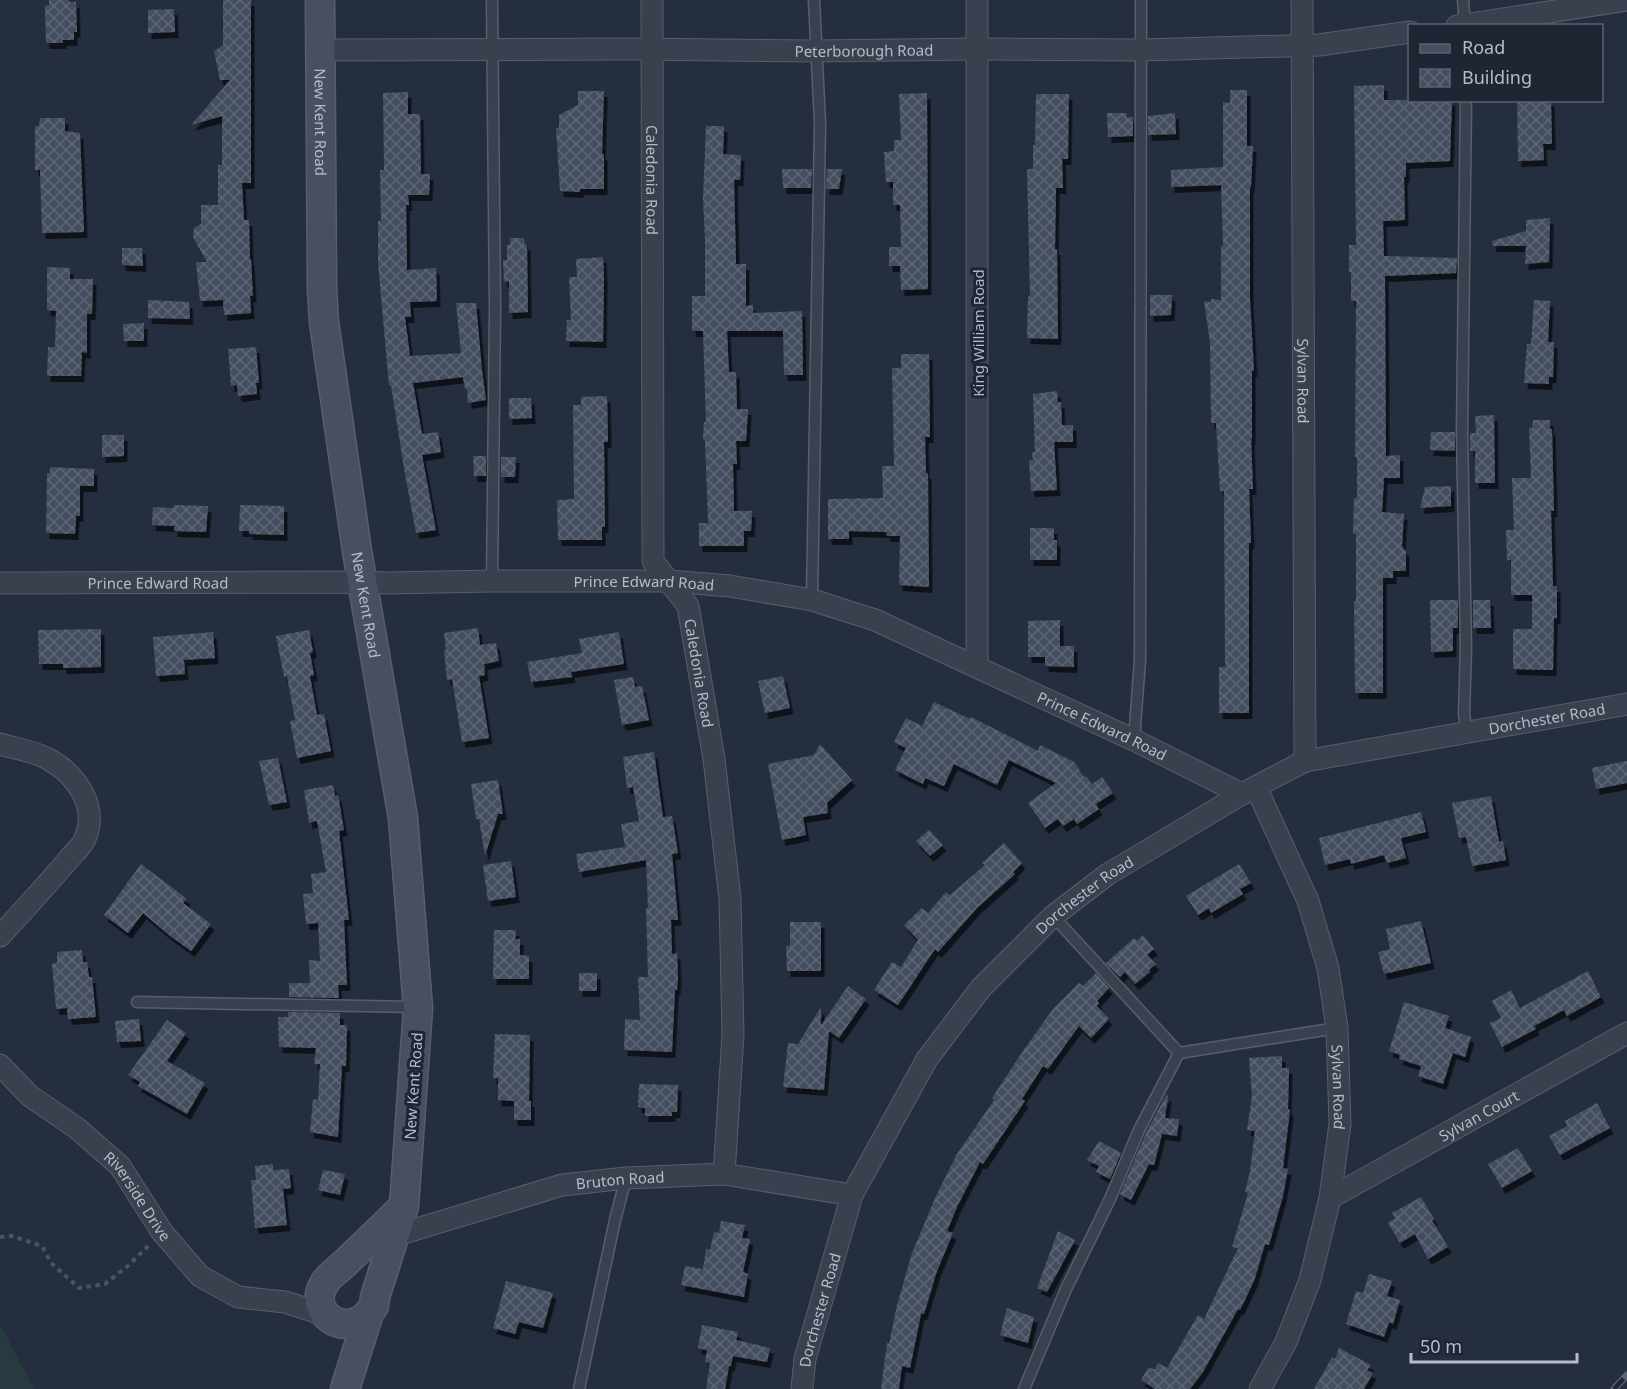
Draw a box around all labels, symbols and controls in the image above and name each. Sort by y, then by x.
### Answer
legend [1408,24,1603,102]
text: Road [1462,35,1505,59]
street label: Peterborough Road [795,40,933,61]
text: Building [1462,65,1532,89]
street label: New Kent Road [310,68,331,176]
street label: Caledonia Road [642,125,662,235]
street label: King William Road [968,269,988,397]
street label: Sylvan Road [1293,338,1314,424]
street label: New Kent Road [347,550,385,660]
street label: Prince Edward Road [573,571,715,595]
street label: Prince Edward Road [88,572,228,593]
street label: Caledonia Road [680,617,718,729]
street label: Prince Edward Road [1034,687,1170,765]
street label: Dorchester Road [1487,698,1607,738]
street label: Dorchester Road [1031,851,1137,938]
street label: New Kent Road [399,1032,427,1140]
street label: Sylvan Road [1328,1044,1350,1131]
street label: Sylvan Court [1435,1085,1523,1146]
street label: Riverside Drive [100,1147,175,1245]
street label: Bruton Road [575,1166,665,1193]
street label: Dorchester Road [794,1251,845,1368]
scale bar [1411,1326,1578,1364]
text: 50 m [1420,1334,1462,1358]

